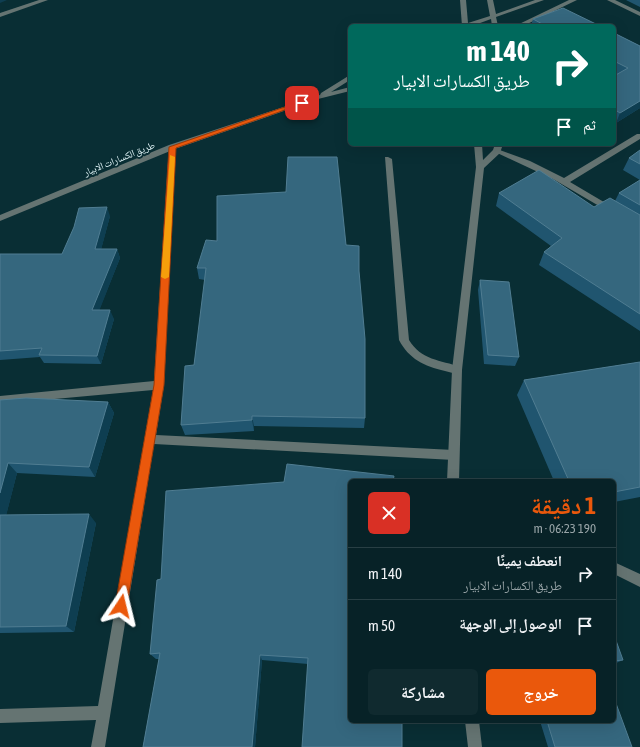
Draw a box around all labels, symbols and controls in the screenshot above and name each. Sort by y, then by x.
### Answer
text: 140 m [467,35,530,67]
icon: right [544,40,596,92]
text: طريق الكسارات الابيار [394,70,530,91]
pin [285,86,319,120]
icon: arrive [291,92,313,114]
icon: arrive [553,116,575,138]
text: ثم [583,116,596,133]
street label: طريق الكسارات الابيار [81,139,157,179]
button: close [368,492,410,534]
text: 1 دقيقة [531,492,596,519]
text: 190 m · 06:23 [533,521,596,536]
text: انعطف يمينًا [496,552,562,569]
icon: right [574,563,596,585]
text: 140 m [368,565,402,582]
text: طريق الكسارات الابيار [464,578,562,593]
position arrow [100,585,142,627]
text: الوصول إلى الوجهة [459,615,562,632]
icon: arrive [574,615,596,637]
text: 50 m [368,617,395,634]
button: مشاركة [368,669,478,715]
button: خروج [486,669,596,715]

